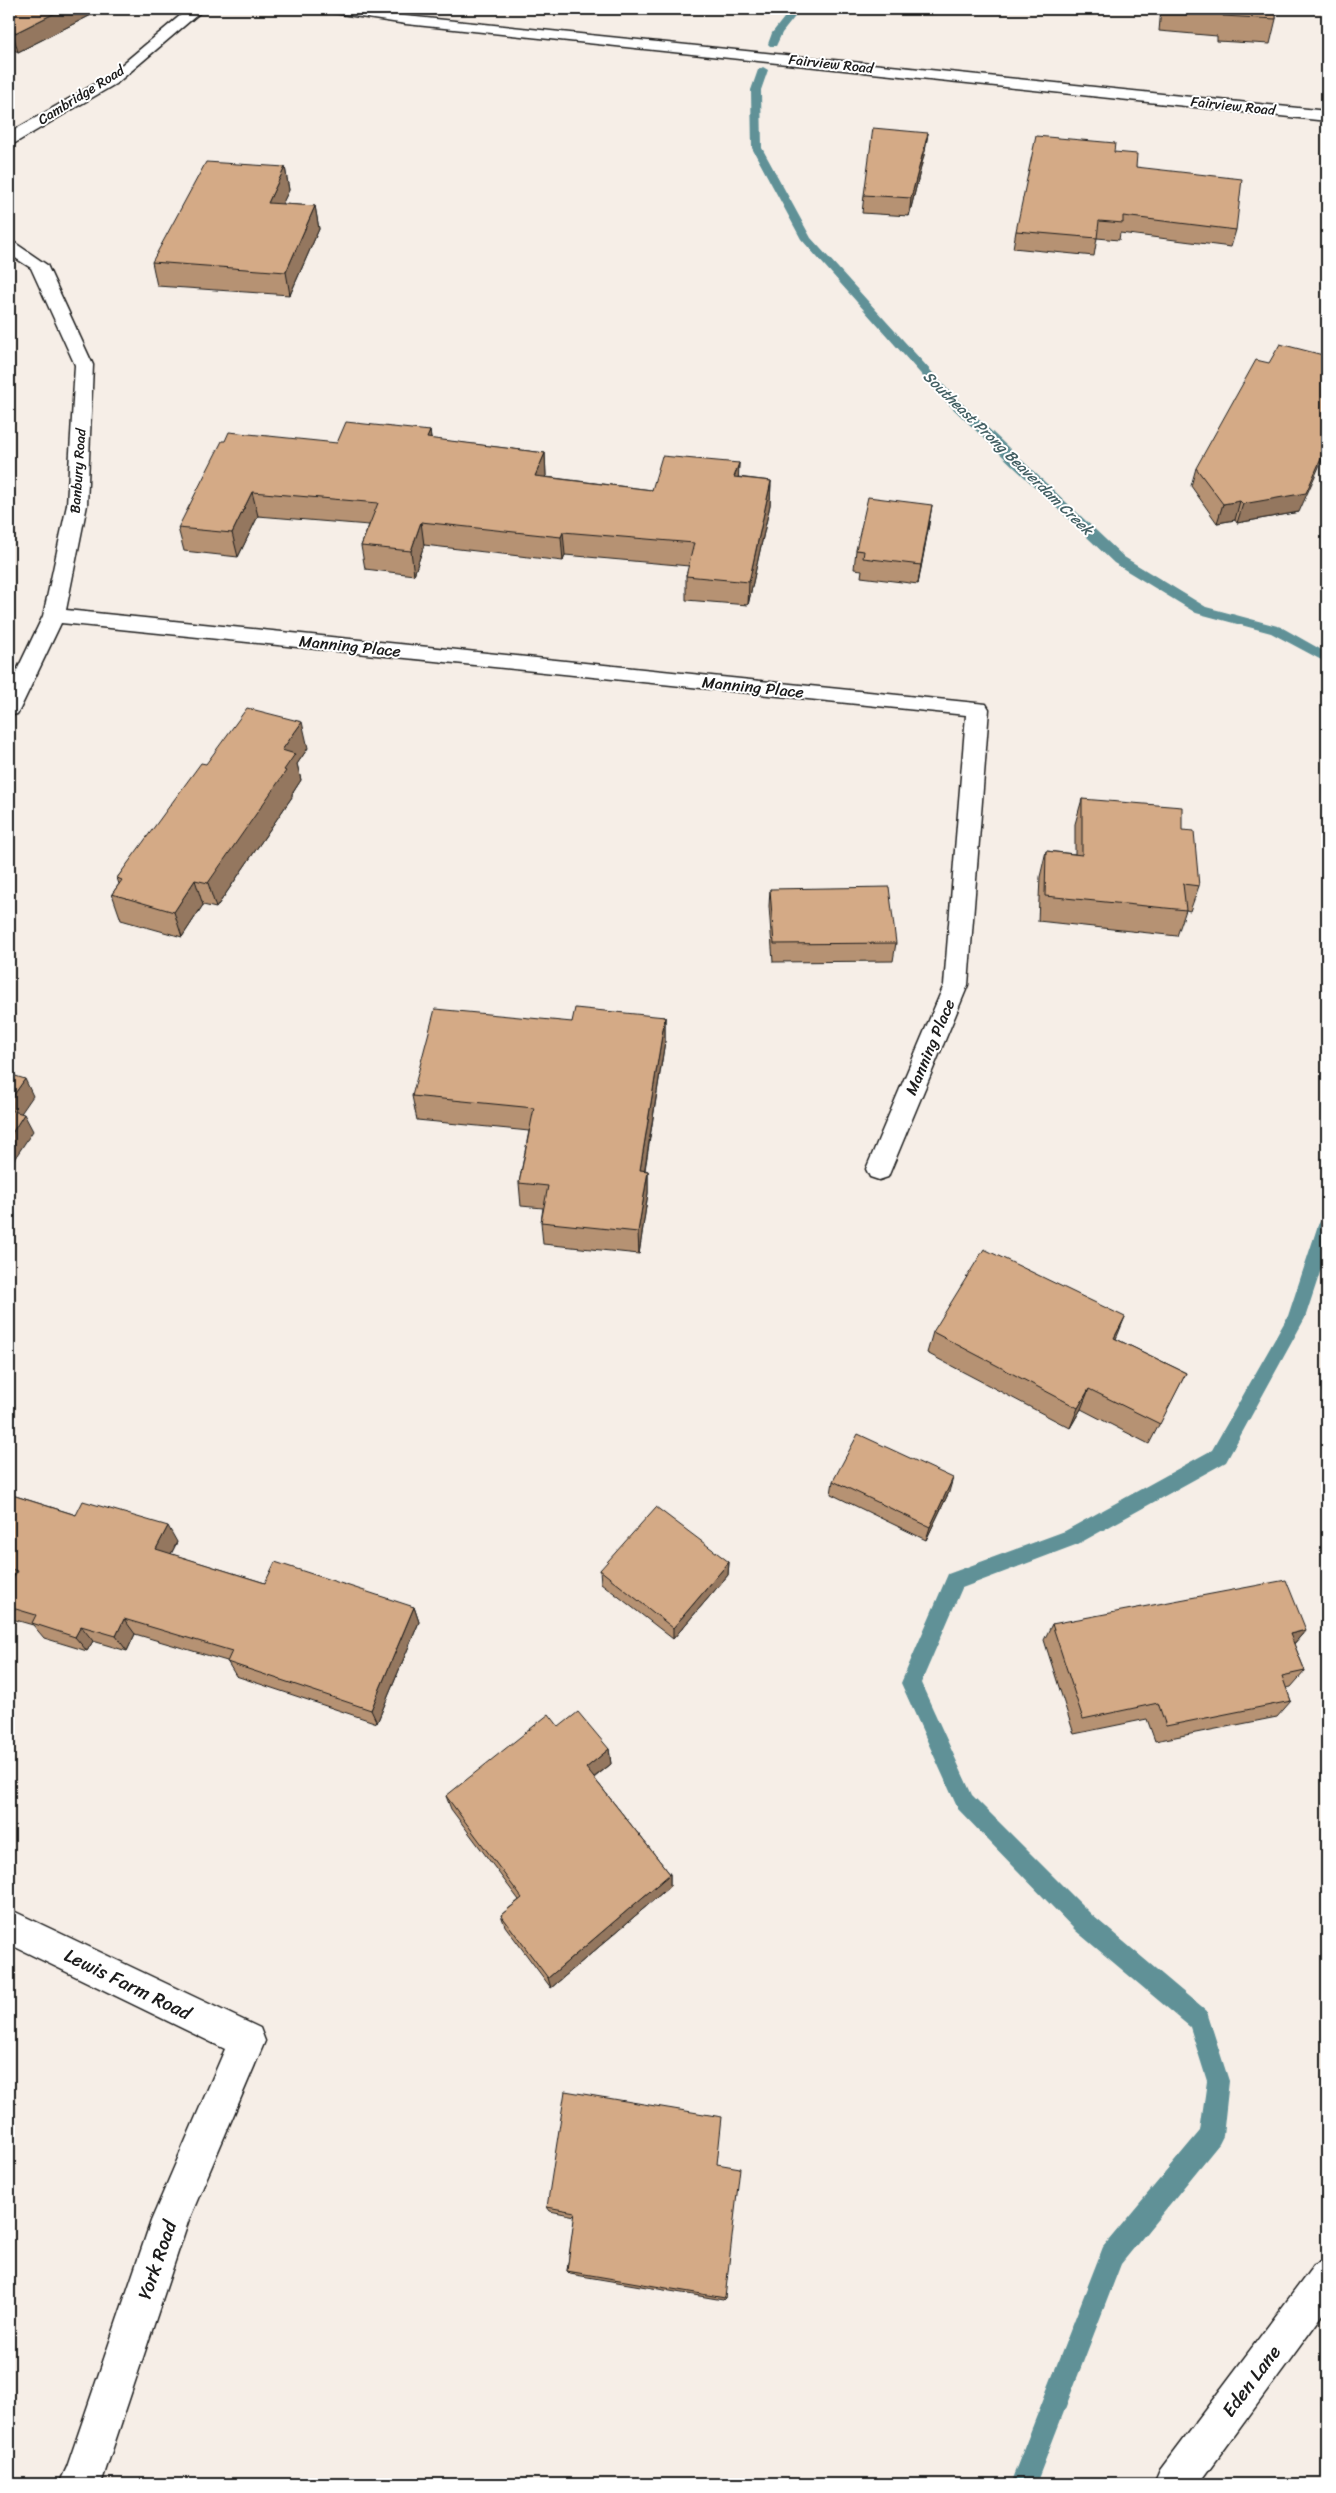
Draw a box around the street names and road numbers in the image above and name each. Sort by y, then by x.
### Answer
street label: Fairview Road [787,47,876,81]
street label: Cambridge Road [33,57,131,132]
street label: Fairview Road [1189,89,1278,123]
street label: Banbury Road [63,426,94,514]
street label: Manning Place [298,626,402,666]
street label: Manning Place [701,667,805,707]
street label: Manning Place [897,994,963,1100]
street label: Lewis Farm Road [59,1939,198,2030]
street label: York Road [128,2214,187,2304]
street label: Eden Lane [1213,2338,1289,2424]

